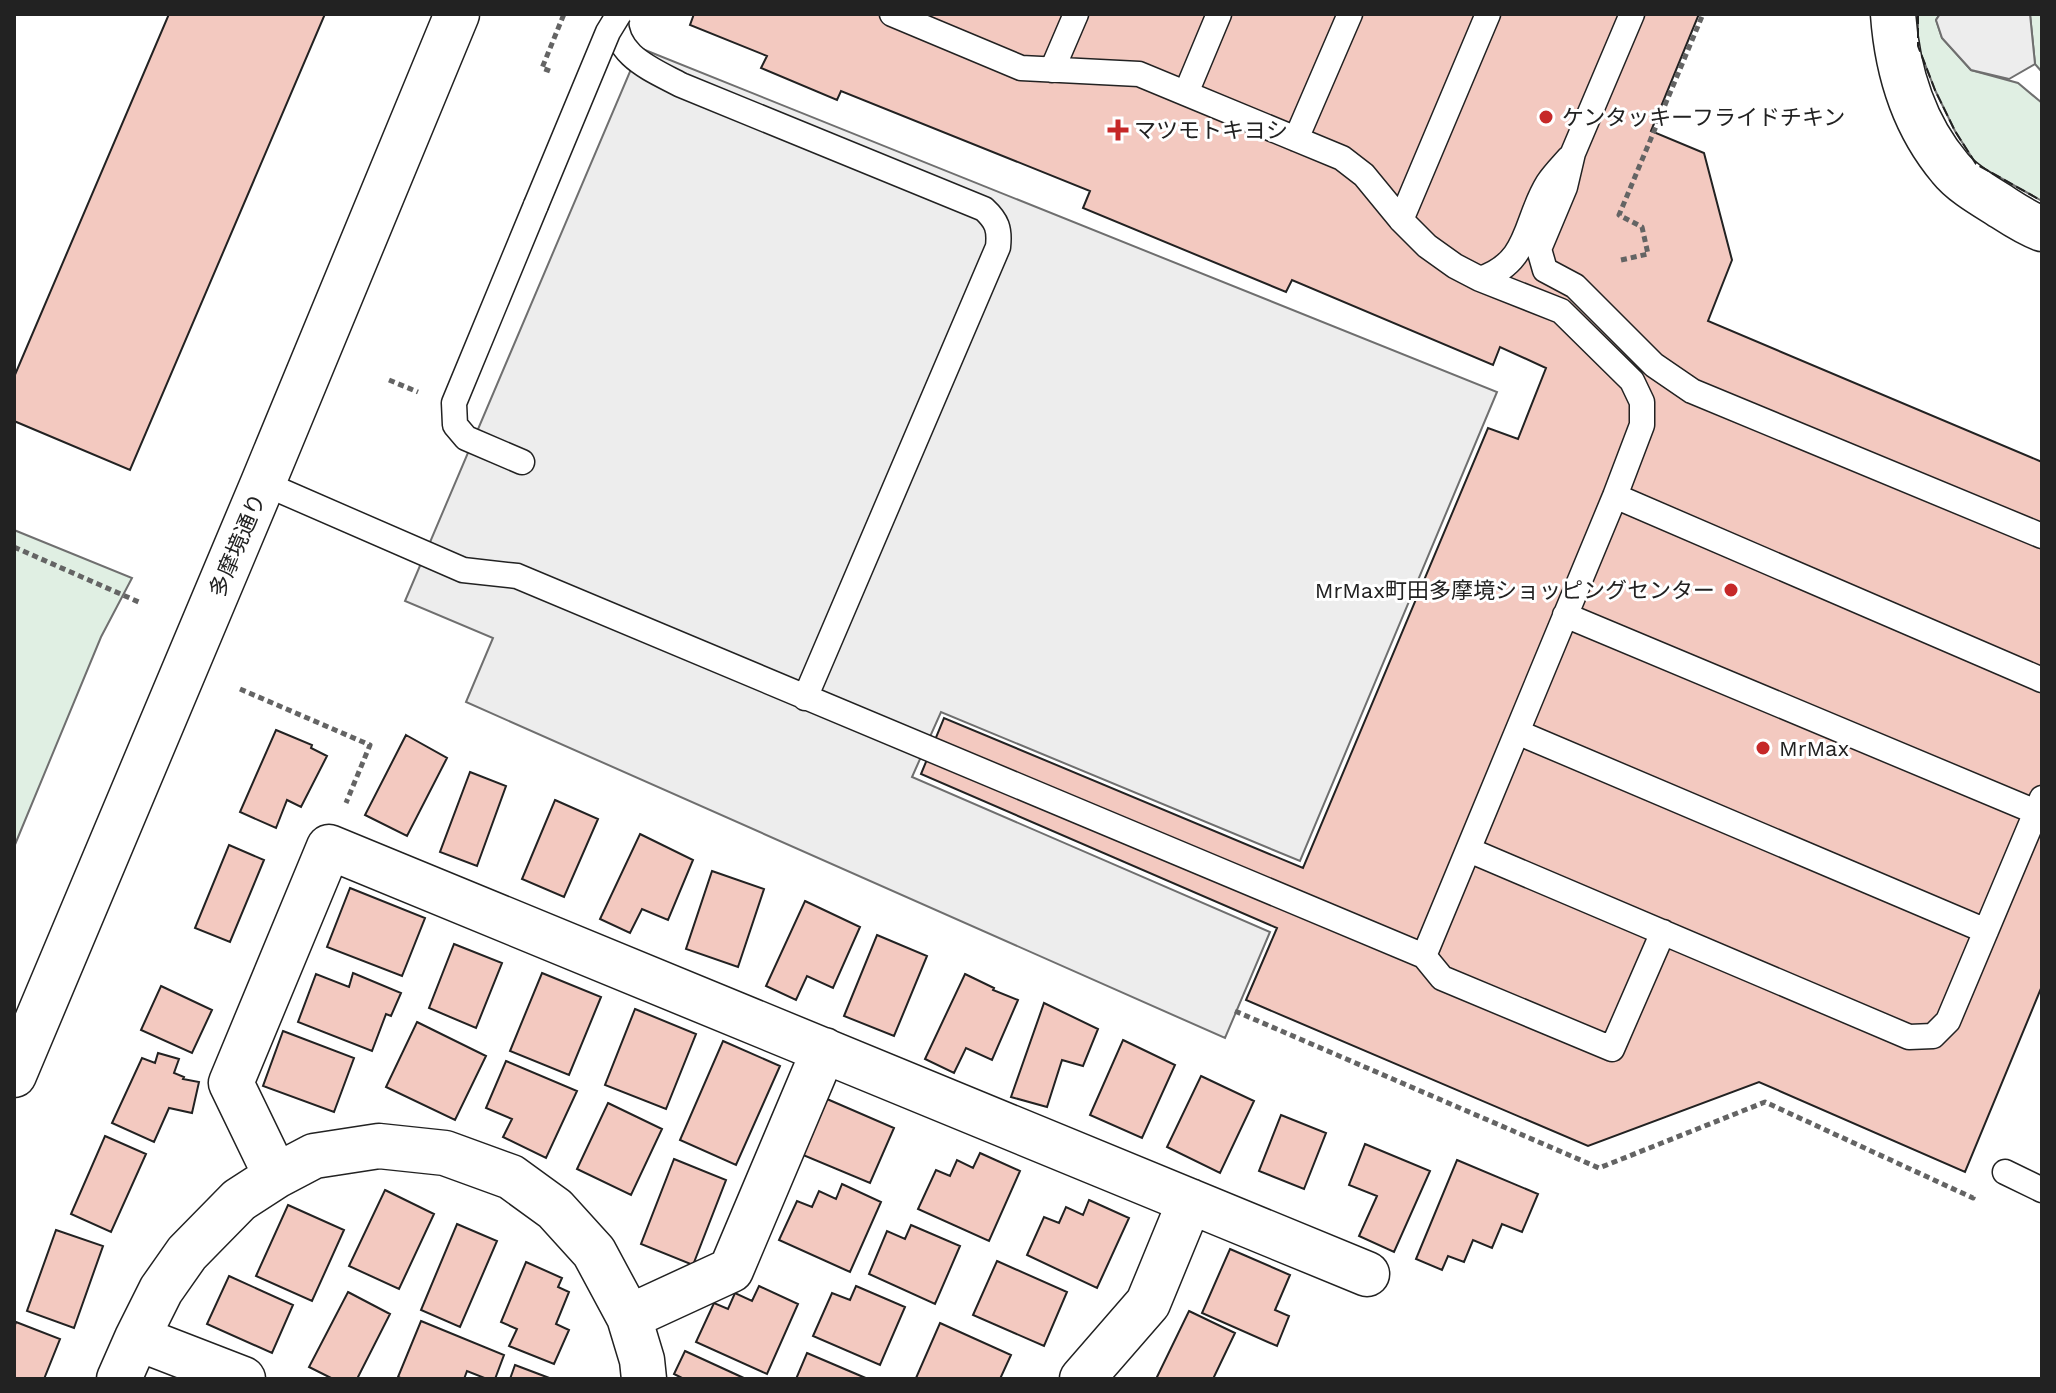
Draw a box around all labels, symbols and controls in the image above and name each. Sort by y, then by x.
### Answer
place label: ケンタッキーフライドチキン [1562,105,1845,130]
marker: ケンタッキーフライドチキン [1537,108,1555,126]
place label: マツモトキヨシ [1134,118,1288,143]
marker: マツモトキヨシ [1109,121,1127,139]
street label: 多摩境通り [204,490,270,601]
place label: MrMax町田多摩境ショッピングセンター [1315,578,1715,603]
marker: MrMax町田多摩境ショッピングセンター [1722,581,1740,599]
place label: MrMax [1779,736,1849,761]
marker: MrMax [1754,739,1772,757]

